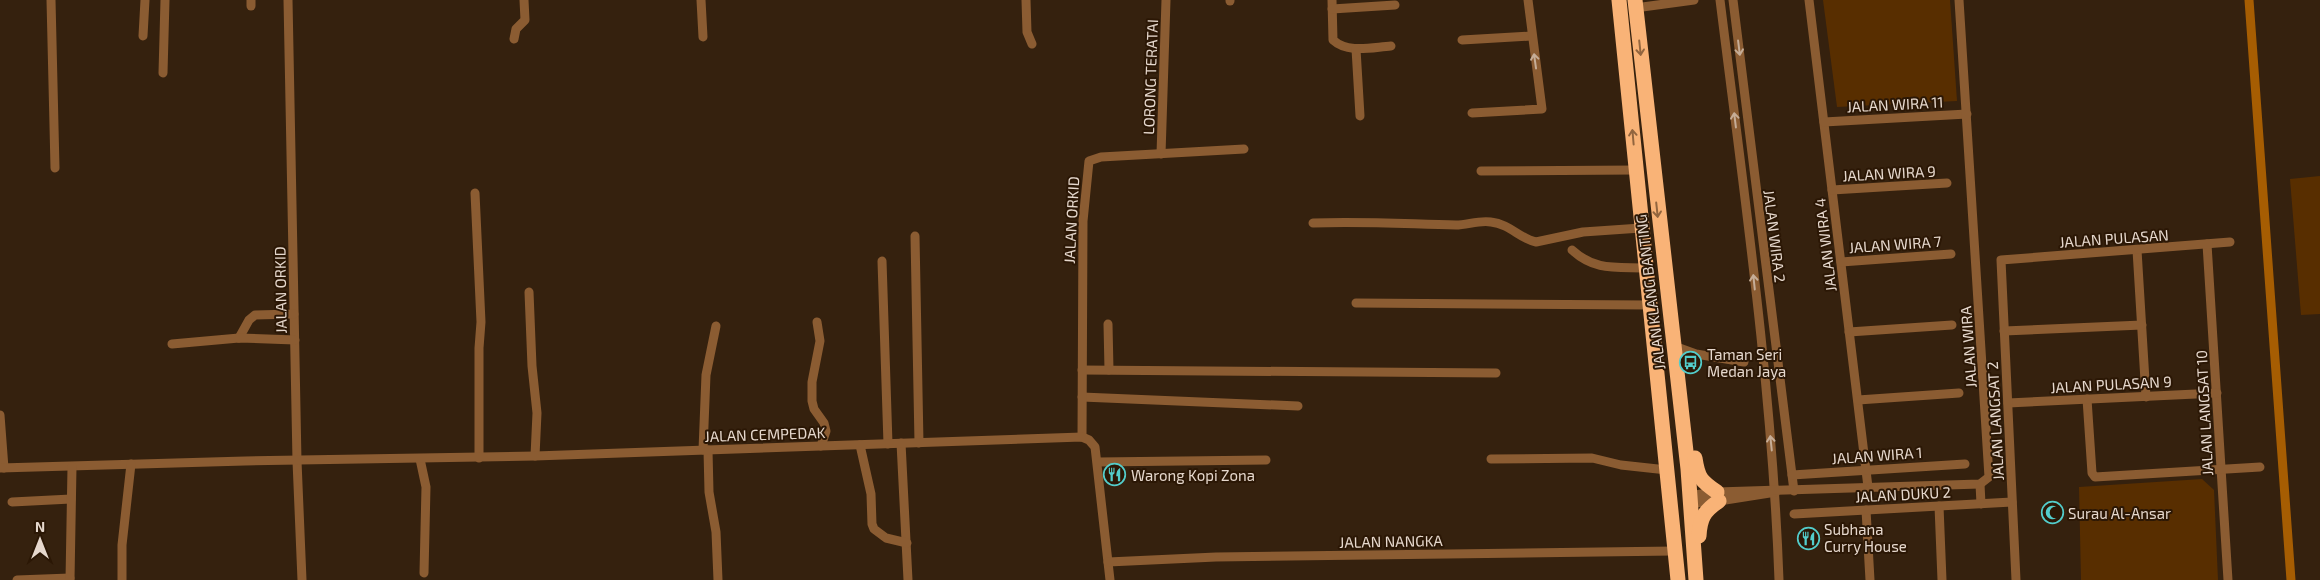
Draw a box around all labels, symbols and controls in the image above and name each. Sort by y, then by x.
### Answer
street label: LORONG TERATAI [1139,19,1161,135]
one-way arrow [1635,40,1645,56]
one-way arrow [1734,40,1744,56]
one-way arrow [1530,53,1540,69]
street label: JALAN WIRA 11 [1846,92,1944,116]
one-way arrow [1730,113,1740,129]
one-way arrow [1628,129,1637,145]
street label: JALAN WIRA 9 [1842,162,1936,184]
street label: JALAN ORKID [1060,176,1082,264]
street label: JALAN WIRA 2 [1760,189,1790,283]
street label: JALAN WIRA 4 [1810,197,1840,293]
one-way arrow [1653,202,1662,218]
street label: JALAN KLANG BANTING [1632,213,1668,371]
street label: JALAN PULASAN [2059,225,2169,251]
street label: JALAN WIRA 7 [1848,232,1942,256]
street label: JALAN ORKID [270,246,290,334]
one-way arrow [1749,274,1759,290]
street label: JALAN WIRA [1956,305,1980,389]
place label: Taman Seri Medan Jaya [1707,345,1786,380]
street label: JALAN LANGSAT 10 [2192,350,2216,476]
bus stop icon: Taman Seri Medan Jaya [1679,351,1703,375]
street label: JALAN LANGSAT 2 [1983,361,2007,481]
street label: JALAN PULASAN 9 [2050,372,2172,396]
street label: JALAN CEMPEDAK [704,423,826,445]
one-way arrow [1766,436,1776,452]
street label: JALAN WIRA 1 [1831,443,1923,467]
restaurant icon: Warong Kopi Zona [1103,463,1127,487]
place label: Warong Kopi Zona [1131,466,1255,484]
street label: JALAN DUKU 2 [1855,483,1951,505]
mosque icon: Surau Al-Ansar [2040,501,2064,525]
place label: Surau Al-Ansar [2068,504,2171,522]
north arrow [15,515,65,565]
text: N [35,518,45,535]
place label: Subhana Curry House [1824,520,1907,555]
restaurant icon: Subhana Curry House [1796,526,1820,550]
street label: JALAN NANGKA [1339,531,1444,551]

